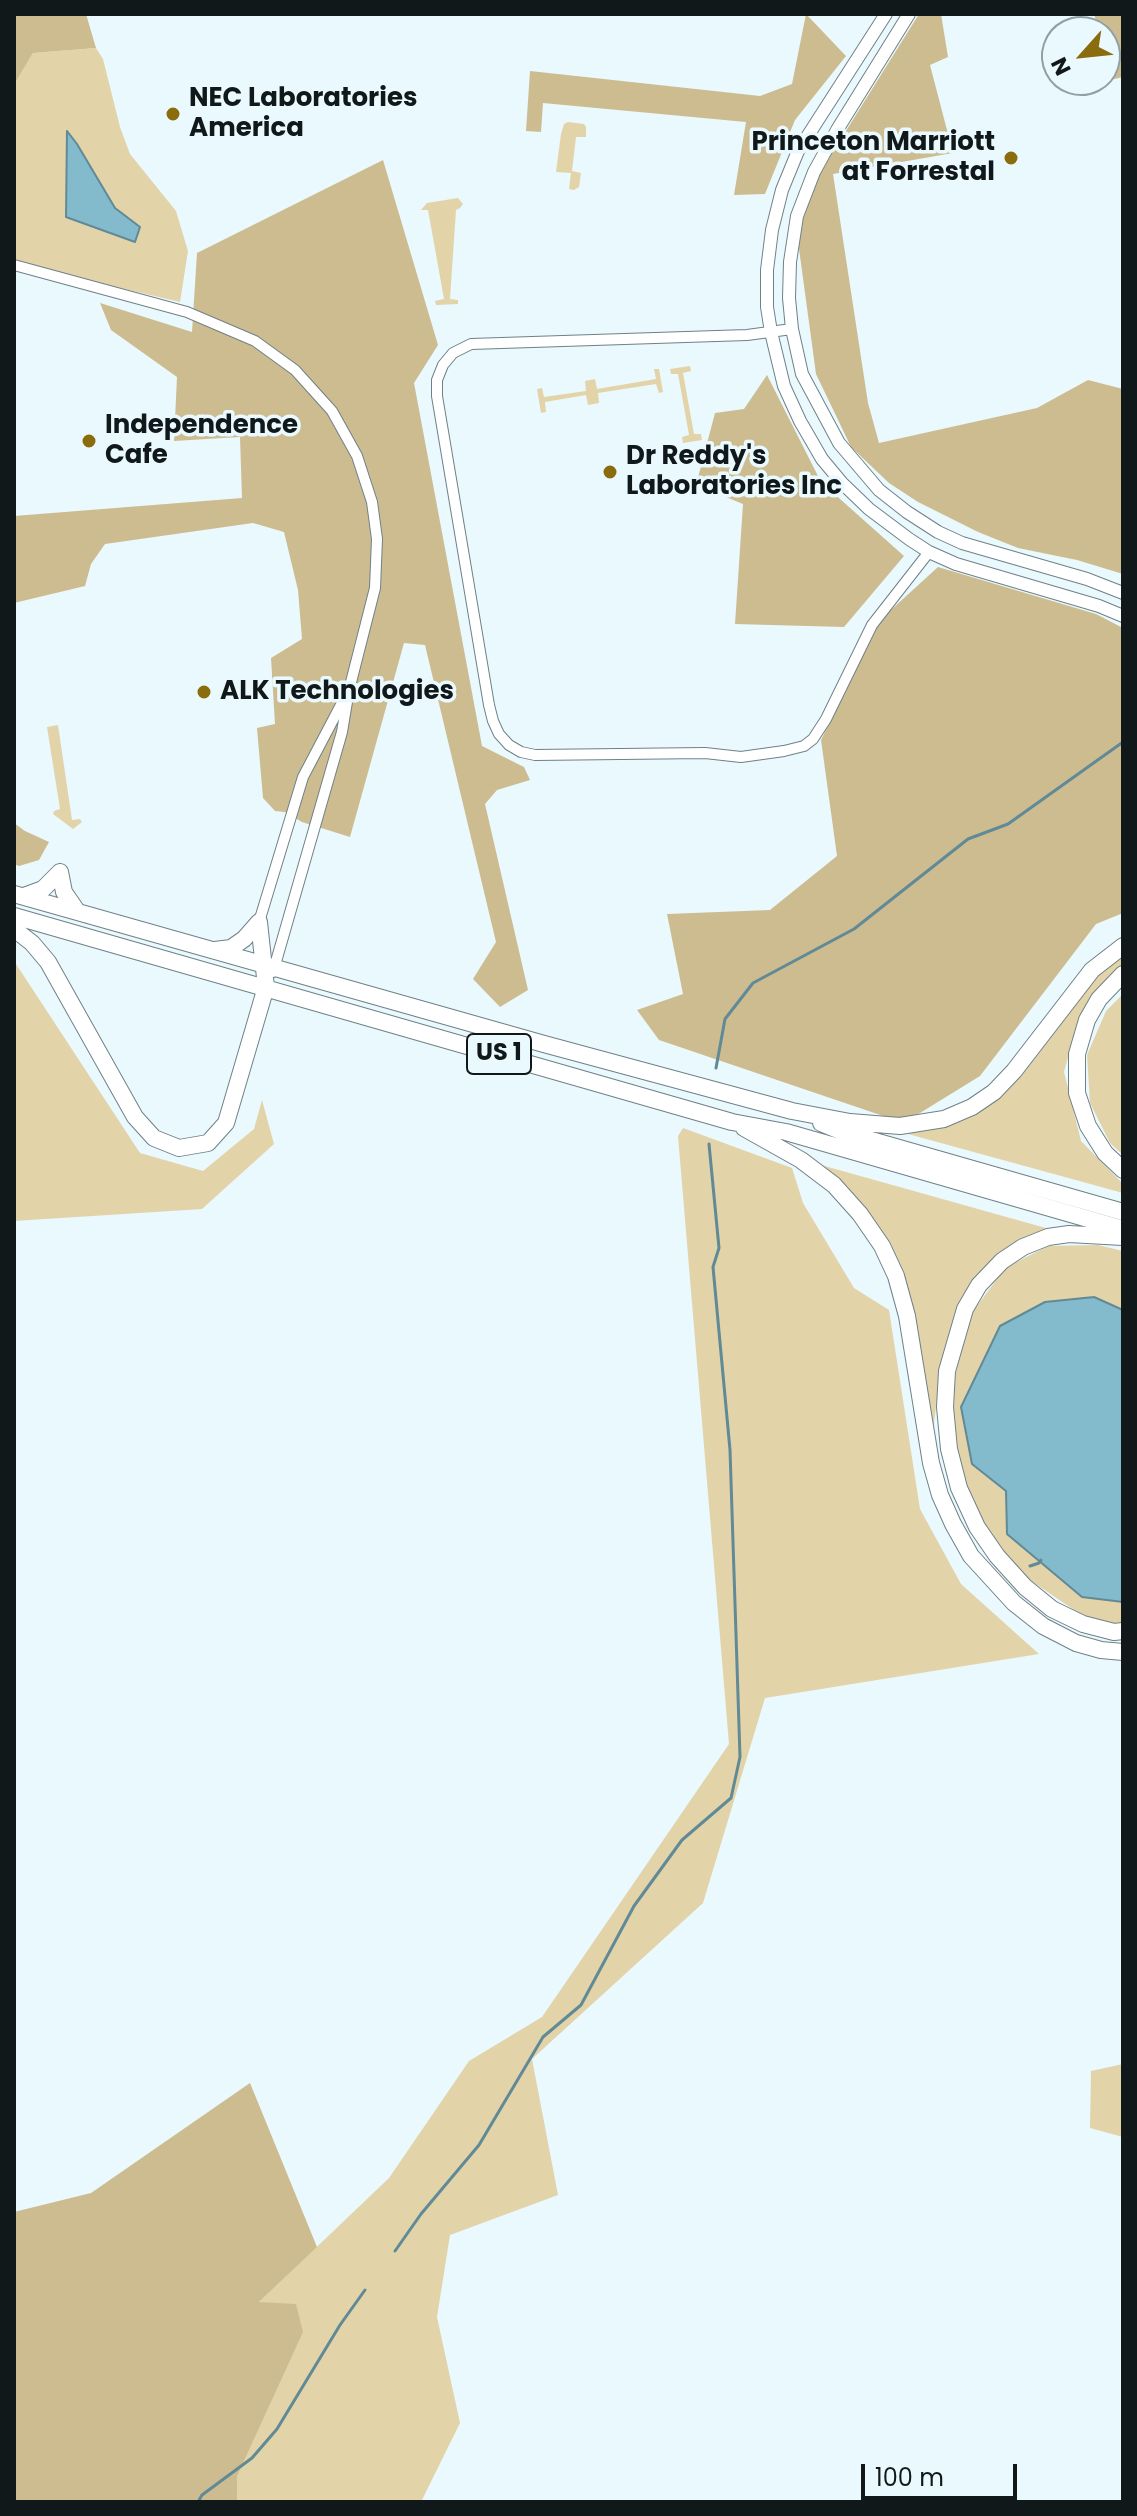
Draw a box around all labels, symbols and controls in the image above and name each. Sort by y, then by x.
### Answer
north arrow [1041,16,1121,96]
text: N [1043,52,1079,81]
place label: NEC Laboratories America [189,83,417,144]
marker: NEC Laboratories America [164,105,182,123]
place label: Princeton Marriott at Forrestal [751,127,995,188]
marker: Princeton Marriott at Forrestal [1002,149,1020,167]
place label: Independence Cafe [105,410,298,472]
marker: Independence Cafe [80,432,98,450]
place label: Dr Reddy's Laboratories Inc [626,441,842,502]
marker: Dr Reddy's Laboratories Inc [601,463,619,481]
place label: ALK Technologies [220,676,454,708]
marker: ALK Technologies [195,683,213,701]
road number: US 1 [467,1034,531,1074]
scale bar [865,2448,1021,2498]
text: 100 m [875,2461,944,2494]

